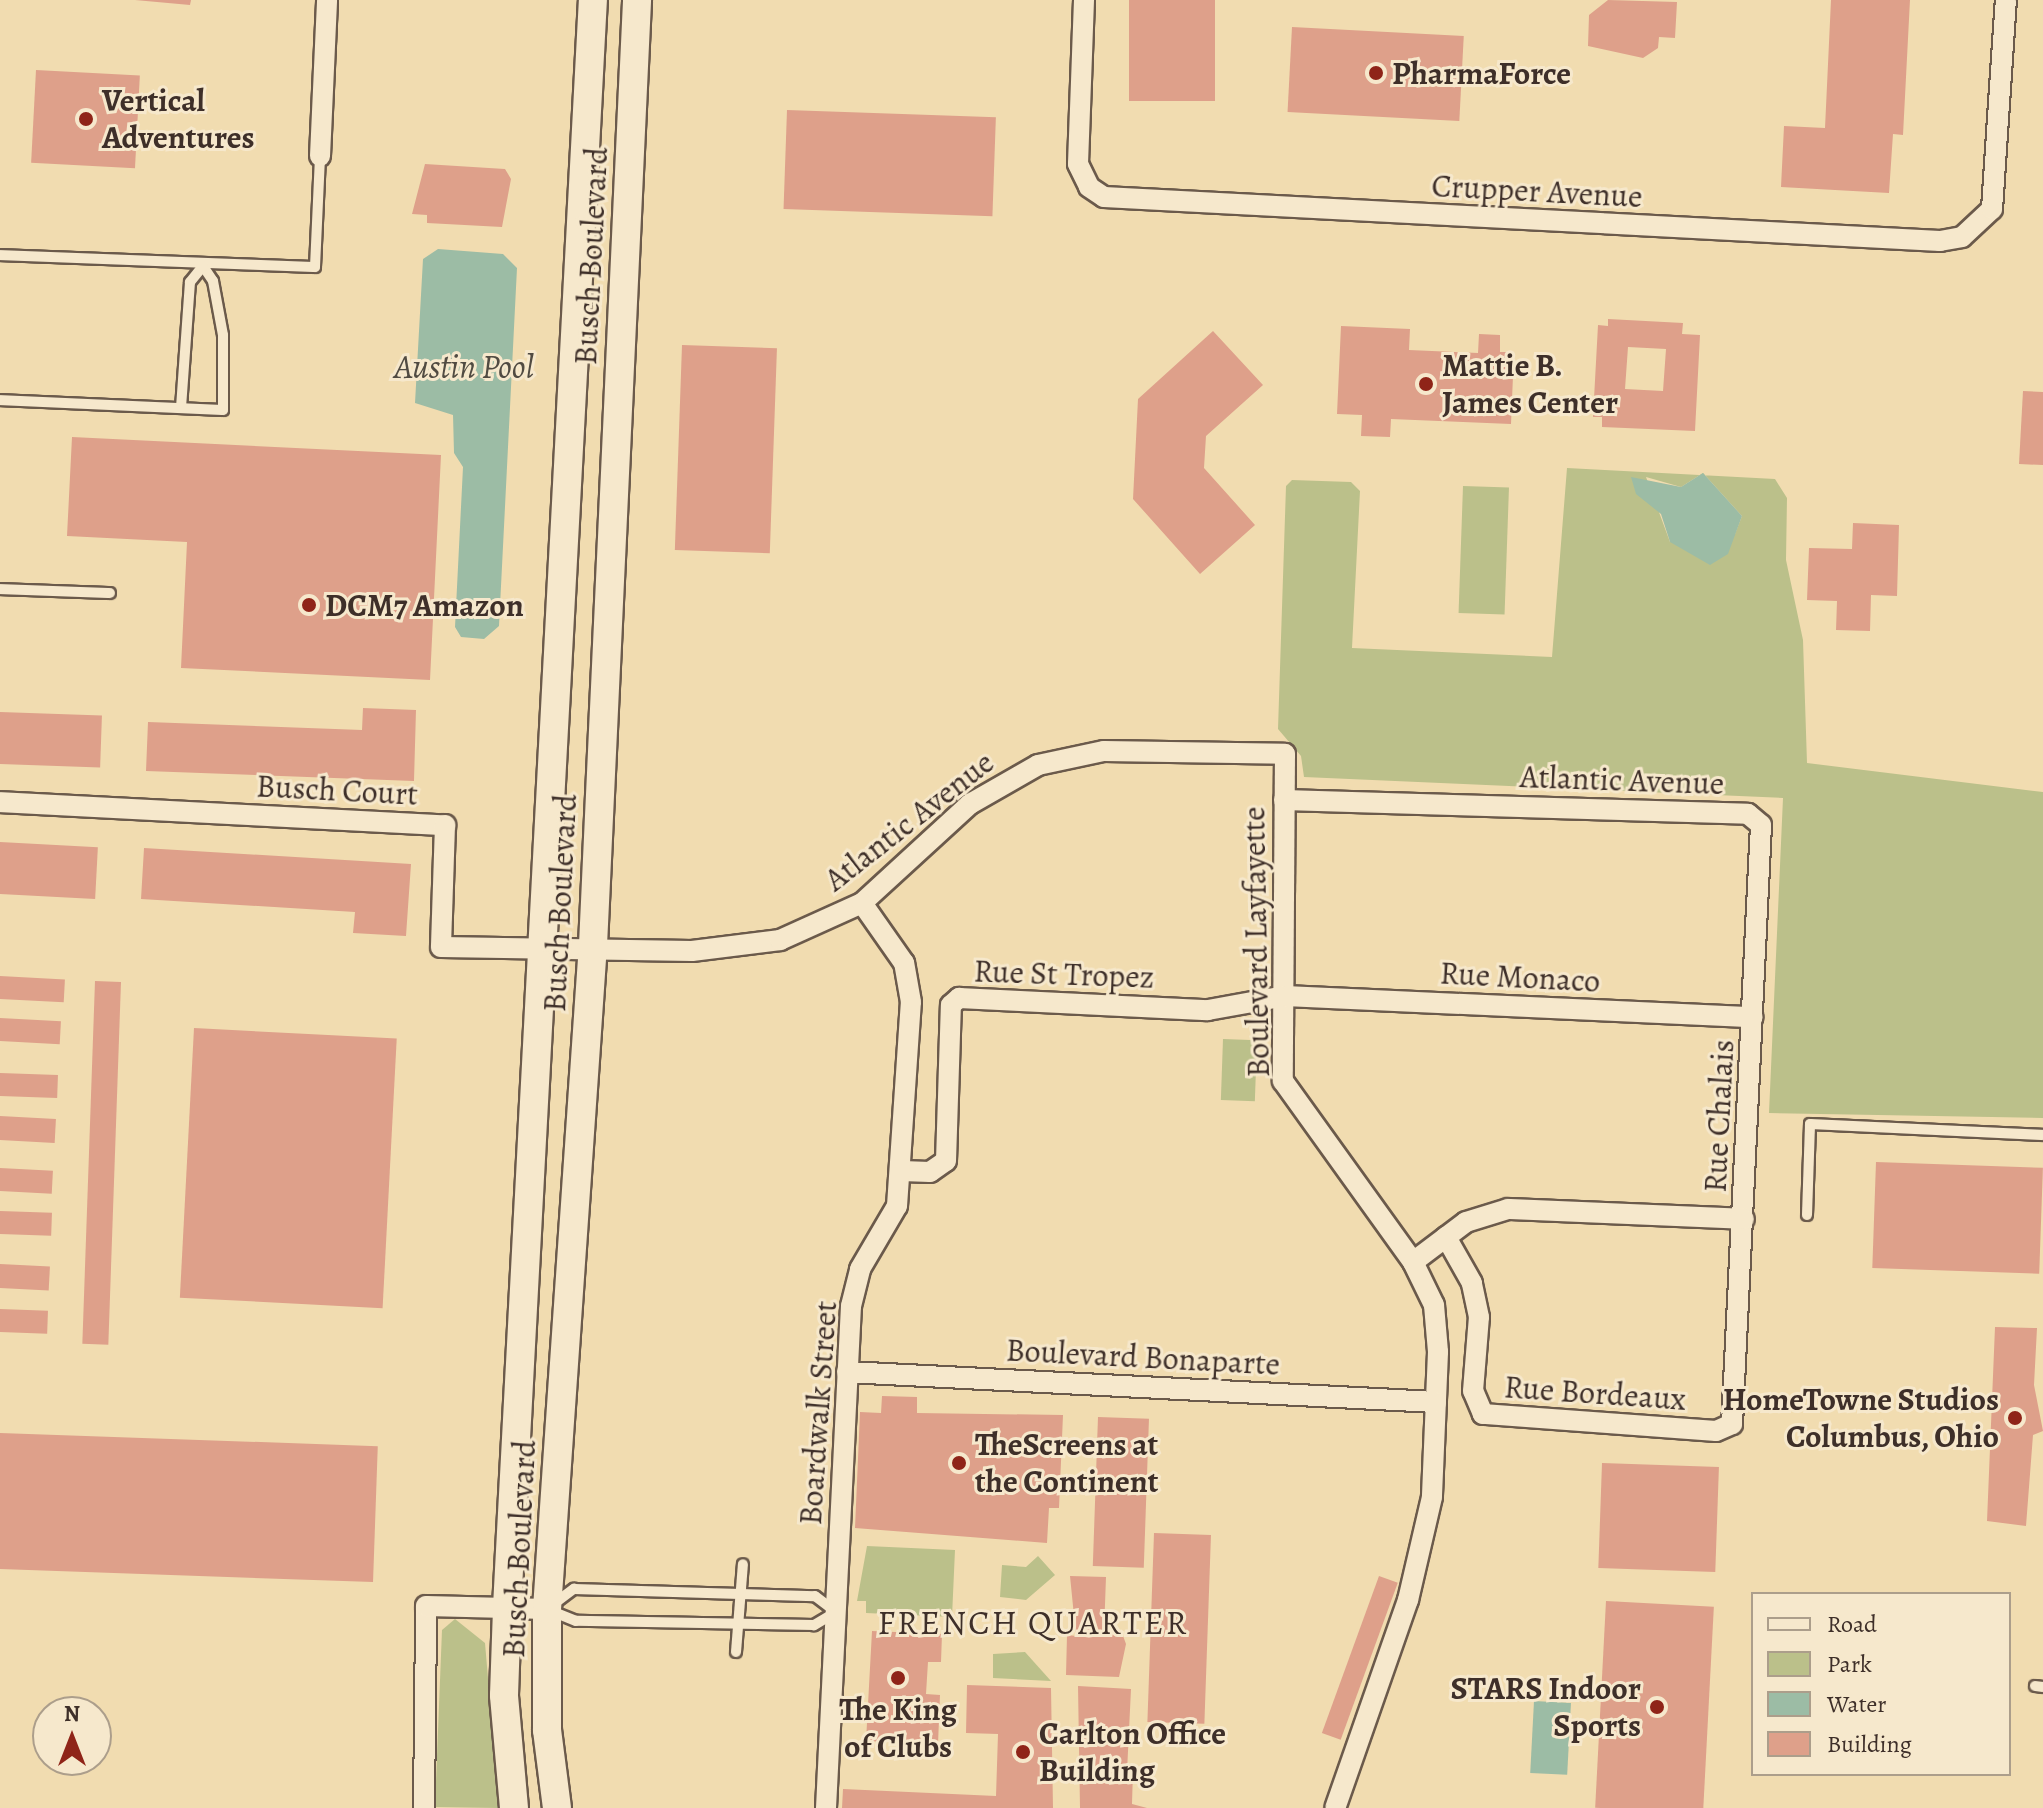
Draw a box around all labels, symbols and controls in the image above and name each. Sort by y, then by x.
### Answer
place label: PharmaForce [1392,54,1571,92]
marker: PharmaForce [1367,64,1385,82]
place label: Vertical Adventures [102,82,255,157]
marker: Vertical Adventures [77,110,95,128]
street label: Busch Boulevard [566,146,616,366]
street label: Crupper Avenue [1431,166,1643,216]
water label: Austin Pool [394,347,534,387]
place label: Mattie B. James Center [1442,347,1618,422]
marker: Mattie B. James Center [1417,375,1435,393]
place label: DCM7 Amazon [325,586,524,624]
marker: DCM7 Amazon [300,596,318,614]
street label: Atlantic Avenue [817,743,1001,899]
street label: Atlantic Avenue [1519,757,1725,803]
street label: Busch Court [255,767,419,813]
street label: Busch Boulevard [535,793,585,1013]
street label: Boulevard Layfayette [1234,806,1278,1078]
street label: Rue St Tropez [973,952,1155,996]
street label: Rue Monaco [1439,954,1601,1000]
street label: Rue Chalais [1696,1038,1742,1194]
street label: Boardwalk Street [791,1300,845,1526]
street label: Boulevard Bonaparte [1005,1331,1281,1383]
street label: Rue Bordeaux [1503,1367,1687,1419]
place label: HomeTowne Studios Columbus, Ohio [1723,1381,1999,1456]
marker: HomeTowne Studios Columbus, Ohio [2006,1409,2024,1427]
place label: TheScreens at the Continent [975,1426,1158,1501]
street label: Busch Boulevard [494,1439,544,1659]
marker: TheScreens at the Continent [950,1454,968,1472]
legend [1751,1592,2011,1776]
district label: FRENCH QUARTER [878,1603,1188,1643]
text: Road [1827,1608,1877,1640]
text: Park [1827,1648,1872,1680]
marker: The King of Clubs [889,1669,907,1687]
place label: STARS Indoor Sports [1450,1670,1641,1745]
text: Water [1827,1688,1887,1720]
place label: The King of Clubs [839,1691,957,1766]
north arrow [32,1696,112,1776]
marker: STARS Indoor Sports [1648,1698,1666,1716]
text: N [64,1699,80,1729]
place label: Carlton Office Building [1039,1715,1226,1790]
text: Building [1827,1728,1912,1760]
marker: Carlton Office Building [1014,1743,1032,1761]

